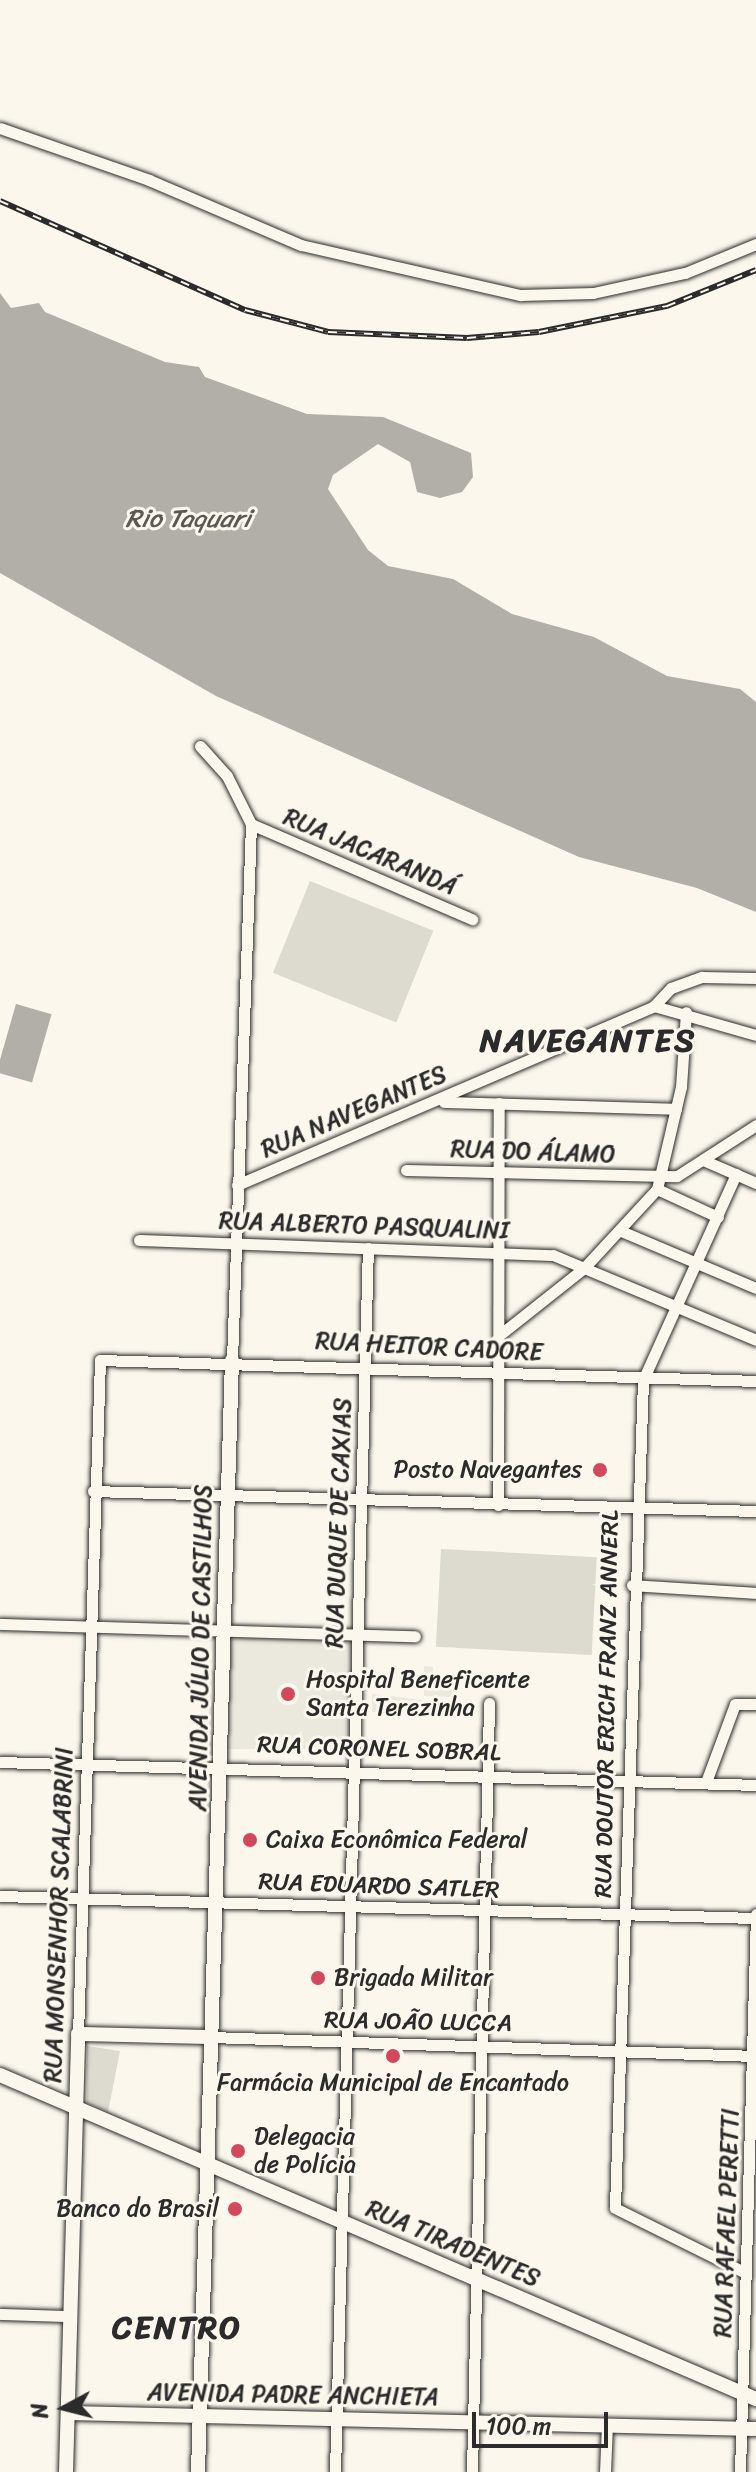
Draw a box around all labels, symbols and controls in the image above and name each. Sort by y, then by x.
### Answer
water label: Rio Taquari [125,503,251,535]
street label: RUA JACARANDÁ [279,803,461,901]
district label: NAVEGANTES [481,1022,695,1060]
street label: RUA NAVEGANTES [258,1060,450,1164]
street label: RUA DO ÁLAMO [450,1135,616,1169]
street label: RUA ALBERTO PASQUALINI [218,1207,510,1245]
street label: RUA HEITOR CADORE [315,1327,543,1367]
street label: RUA DUQUE DE CAXIAS [320,1398,358,1648]
place label: Posto Navegantes [392,1456,582,1484]
marker: Posto Navegantes [589,1459,611,1481]
street label: AVENIDA JÚLIO DE CASTILHOS [184,1483,218,1813]
street label: RUA DOUTOR ERICH FRANZ ANNERL [589,1510,625,1898]
place label: Hospital Beneficente Santa Terezinha [306,1666,530,1722]
marker: Hospital Beneficente Santa Terezinha [277,1683,299,1705]
street label: RUA CORONEL SOBRAL [255,1730,503,1768]
street label: RUA MONSENHOR SCALABRINI [39,1747,79,2083]
place label: Caixa Econômica Federal [266,1826,527,1854]
marker: Caixa Econômica Federal [241,1831,259,1849]
street label: RUA EDUARDO SATLER [257,1867,501,1905]
place label: Brigada Militar [334,1964,493,1992]
marker: Brigada Militar [309,1969,327,1987]
street label: RUA JOÃO LUCCA [324,2006,512,2038]
marker: Farmácia Municipal de Encantado [384,2047,402,2065]
place label: Farmácia Municipal de Encantado [217,2069,569,2097]
street label: RUA RAFAEL PERETTI [709,2109,745,2337]
place label: Delegacia de Polícia [254,2123,356,2179]
marker: Delegacia de Polícia [229,2142,247,2160]
street label: RUA TIRADENTES [361,2194,545,2294]
place label: Banco do Brasil [56,2195,219,2223]
marker: Banco do Brasil [226,2200,244,2218]
district label: CENTRO [113,2309,241,2347]
north arrow [24,2368,104,2448]
street label: AVENIDA PADRE ANCHIETA [147,2378,439,2412]
scale bar [476,2396,612,2446]
text: N [19,2401,60,2421]
text: 100 m [486,2405,551,2447]

